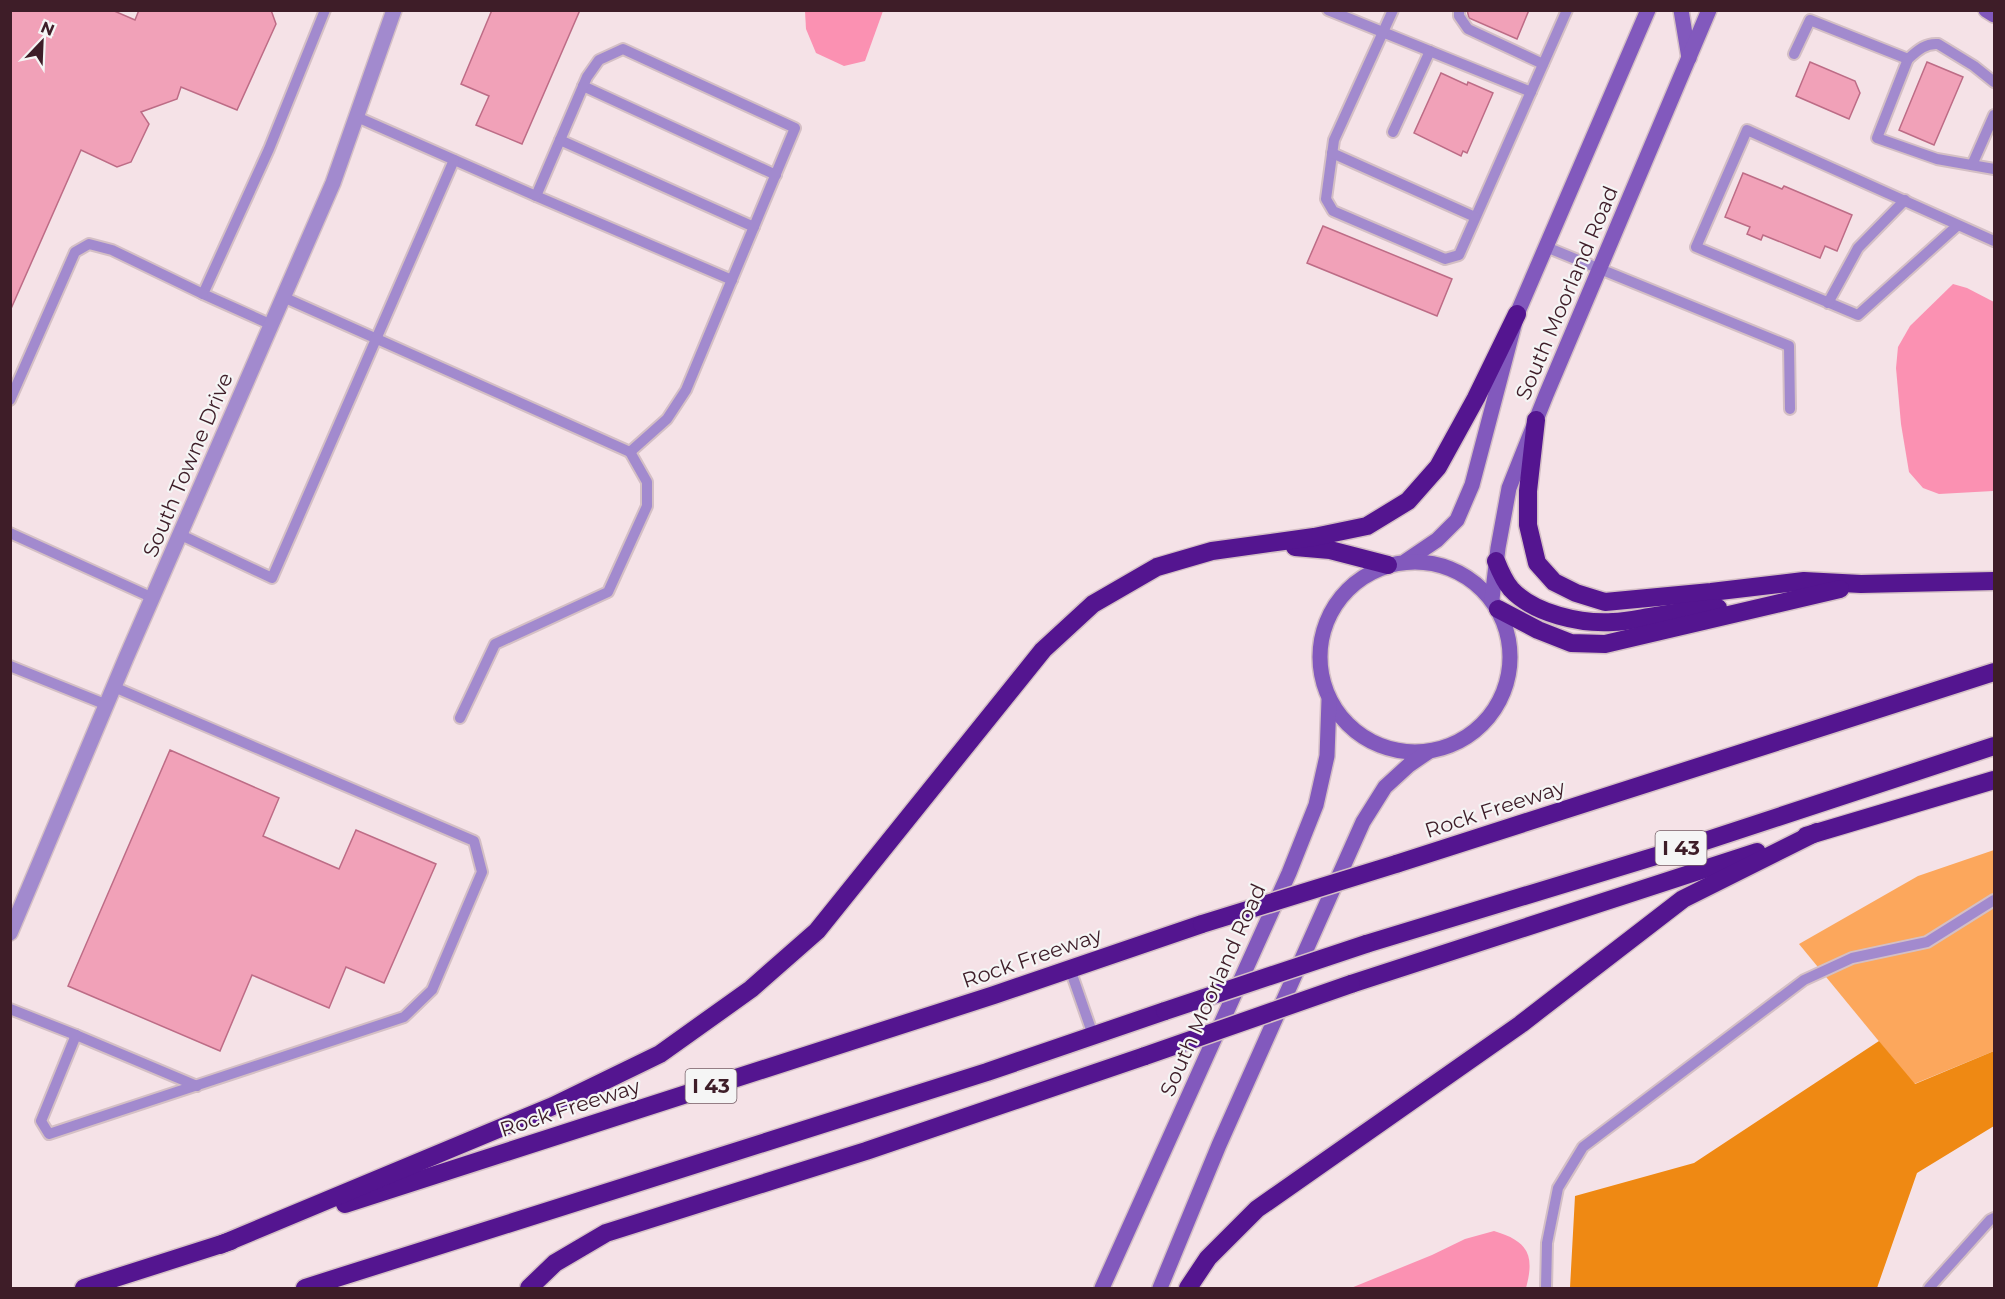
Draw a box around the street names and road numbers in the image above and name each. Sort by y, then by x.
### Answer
street label: South Moorland Road [1510,182,1623,404]
street label: South Towne Drive [137,369,238,561]
street label: Rock Freeway [1422,774,1569,843]
road number: I 43 [1656,831,1706,865]
street label: South Moorland Road [1154,880,1271,1100]
street label: Rock Freeway [959,922,1105,993]
road number: I 43 [686,1069,736,1103]
street label: Rock Freeway [497,1073,644,1142]

